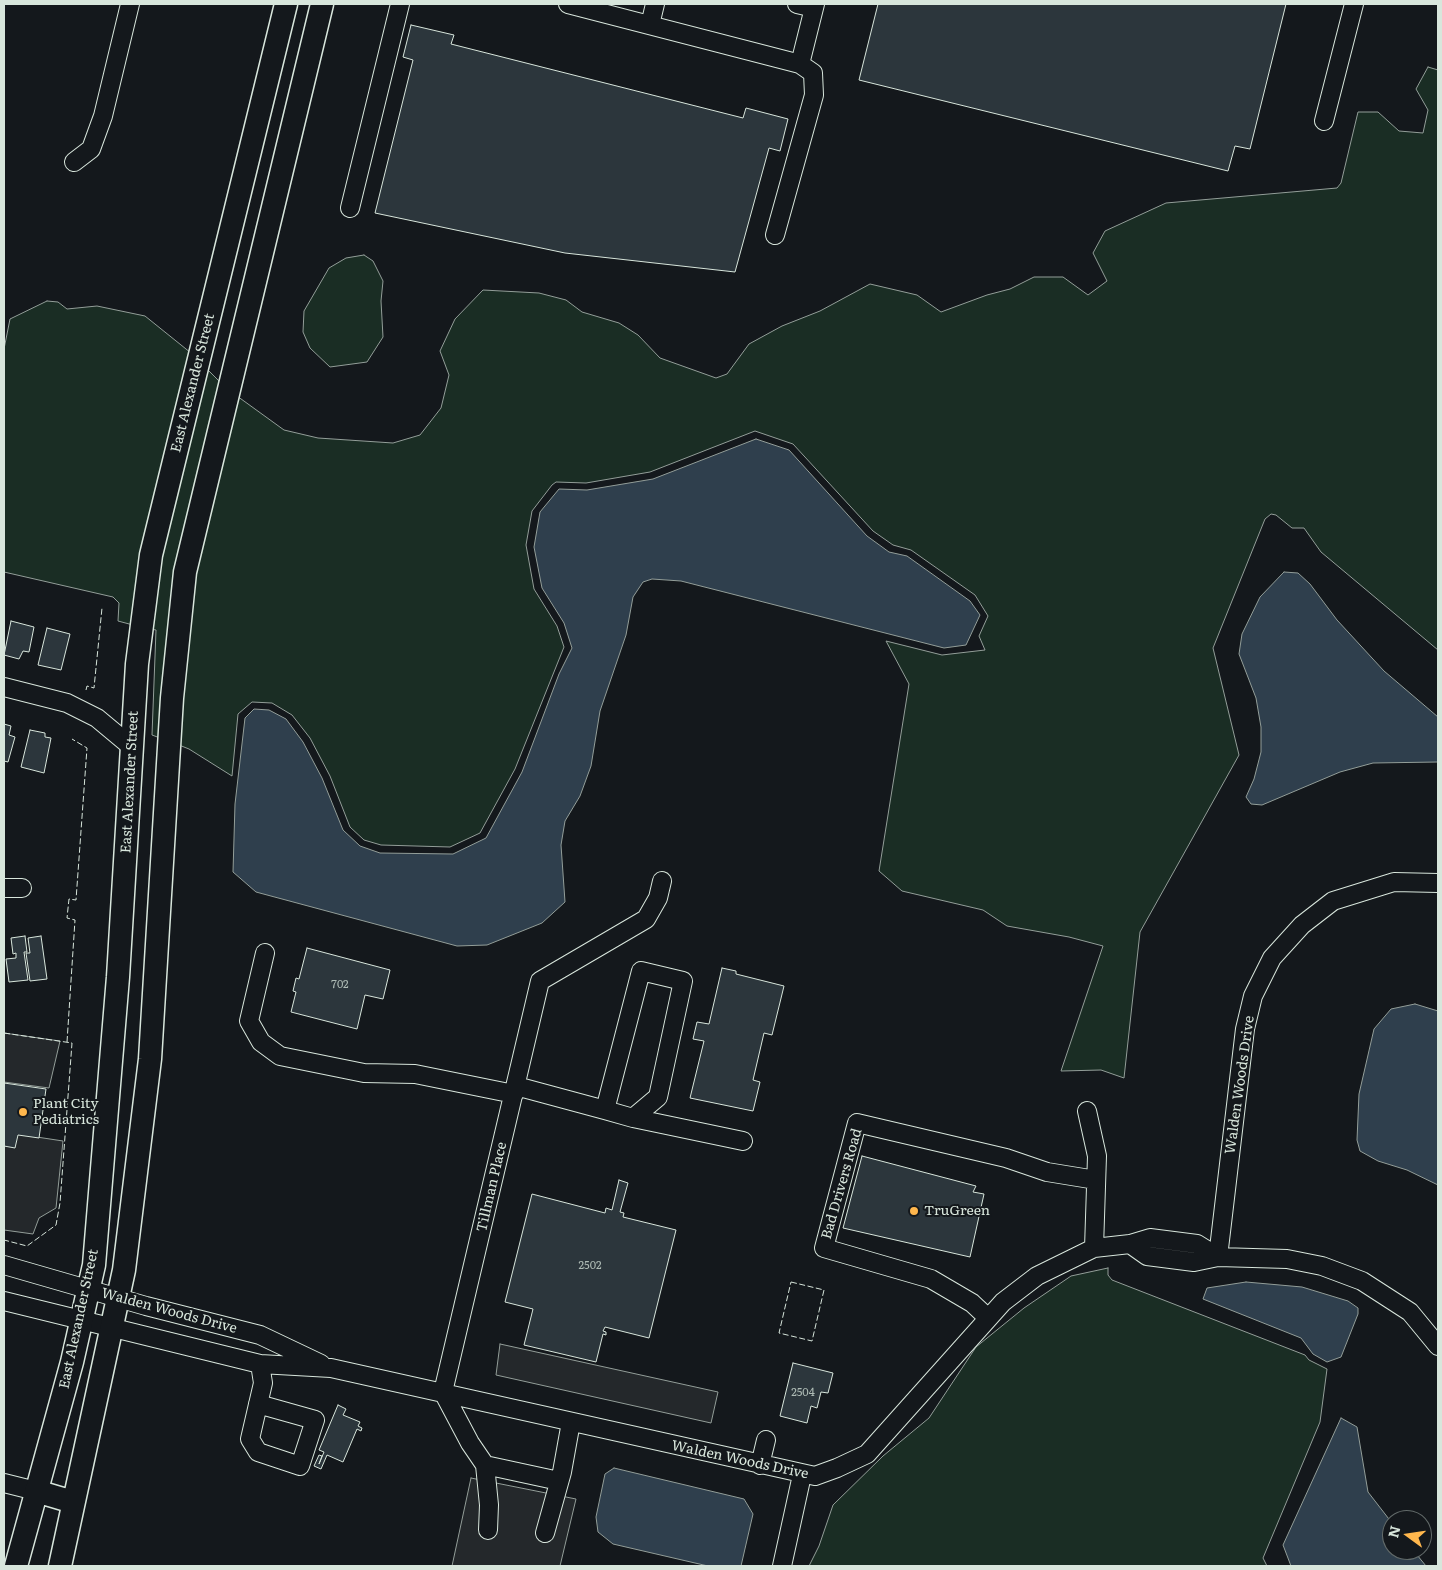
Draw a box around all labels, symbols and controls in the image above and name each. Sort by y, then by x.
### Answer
street label: East Alexander Street [168,312,218,454]
street label: East Alexander Street [118,710,142,854]
house number: 702 [331,978,349,992]
street label: Walden Woods Drive [1222,1015,1258,1155]
place label: Plant City Pediatrics [33,1096,99,1128]
marker: Plant City Pediatrics [17,1106,29,1118]
street label: Bad Drivers Road [818,1127,866,1241]
street label: Tillman Place [473,1140,511,1234]
place label: TruGreen [924,1203,990,1219]
marker: TruGreen [908,1205,920,1217]
street label: East Alexander Street [56,1248,102,1390]
house number: 2502 [579,1259,601,1273]
street label: Walden Woods Drive [99,1285,239,1337]
house number: 2504 [791,1386,815,1400]
street label: Walden Woods Drive [670,1437,810,1483]
north arrow [1382,1510,1432,1560]
text: N [1382,1523,1405,1540]

